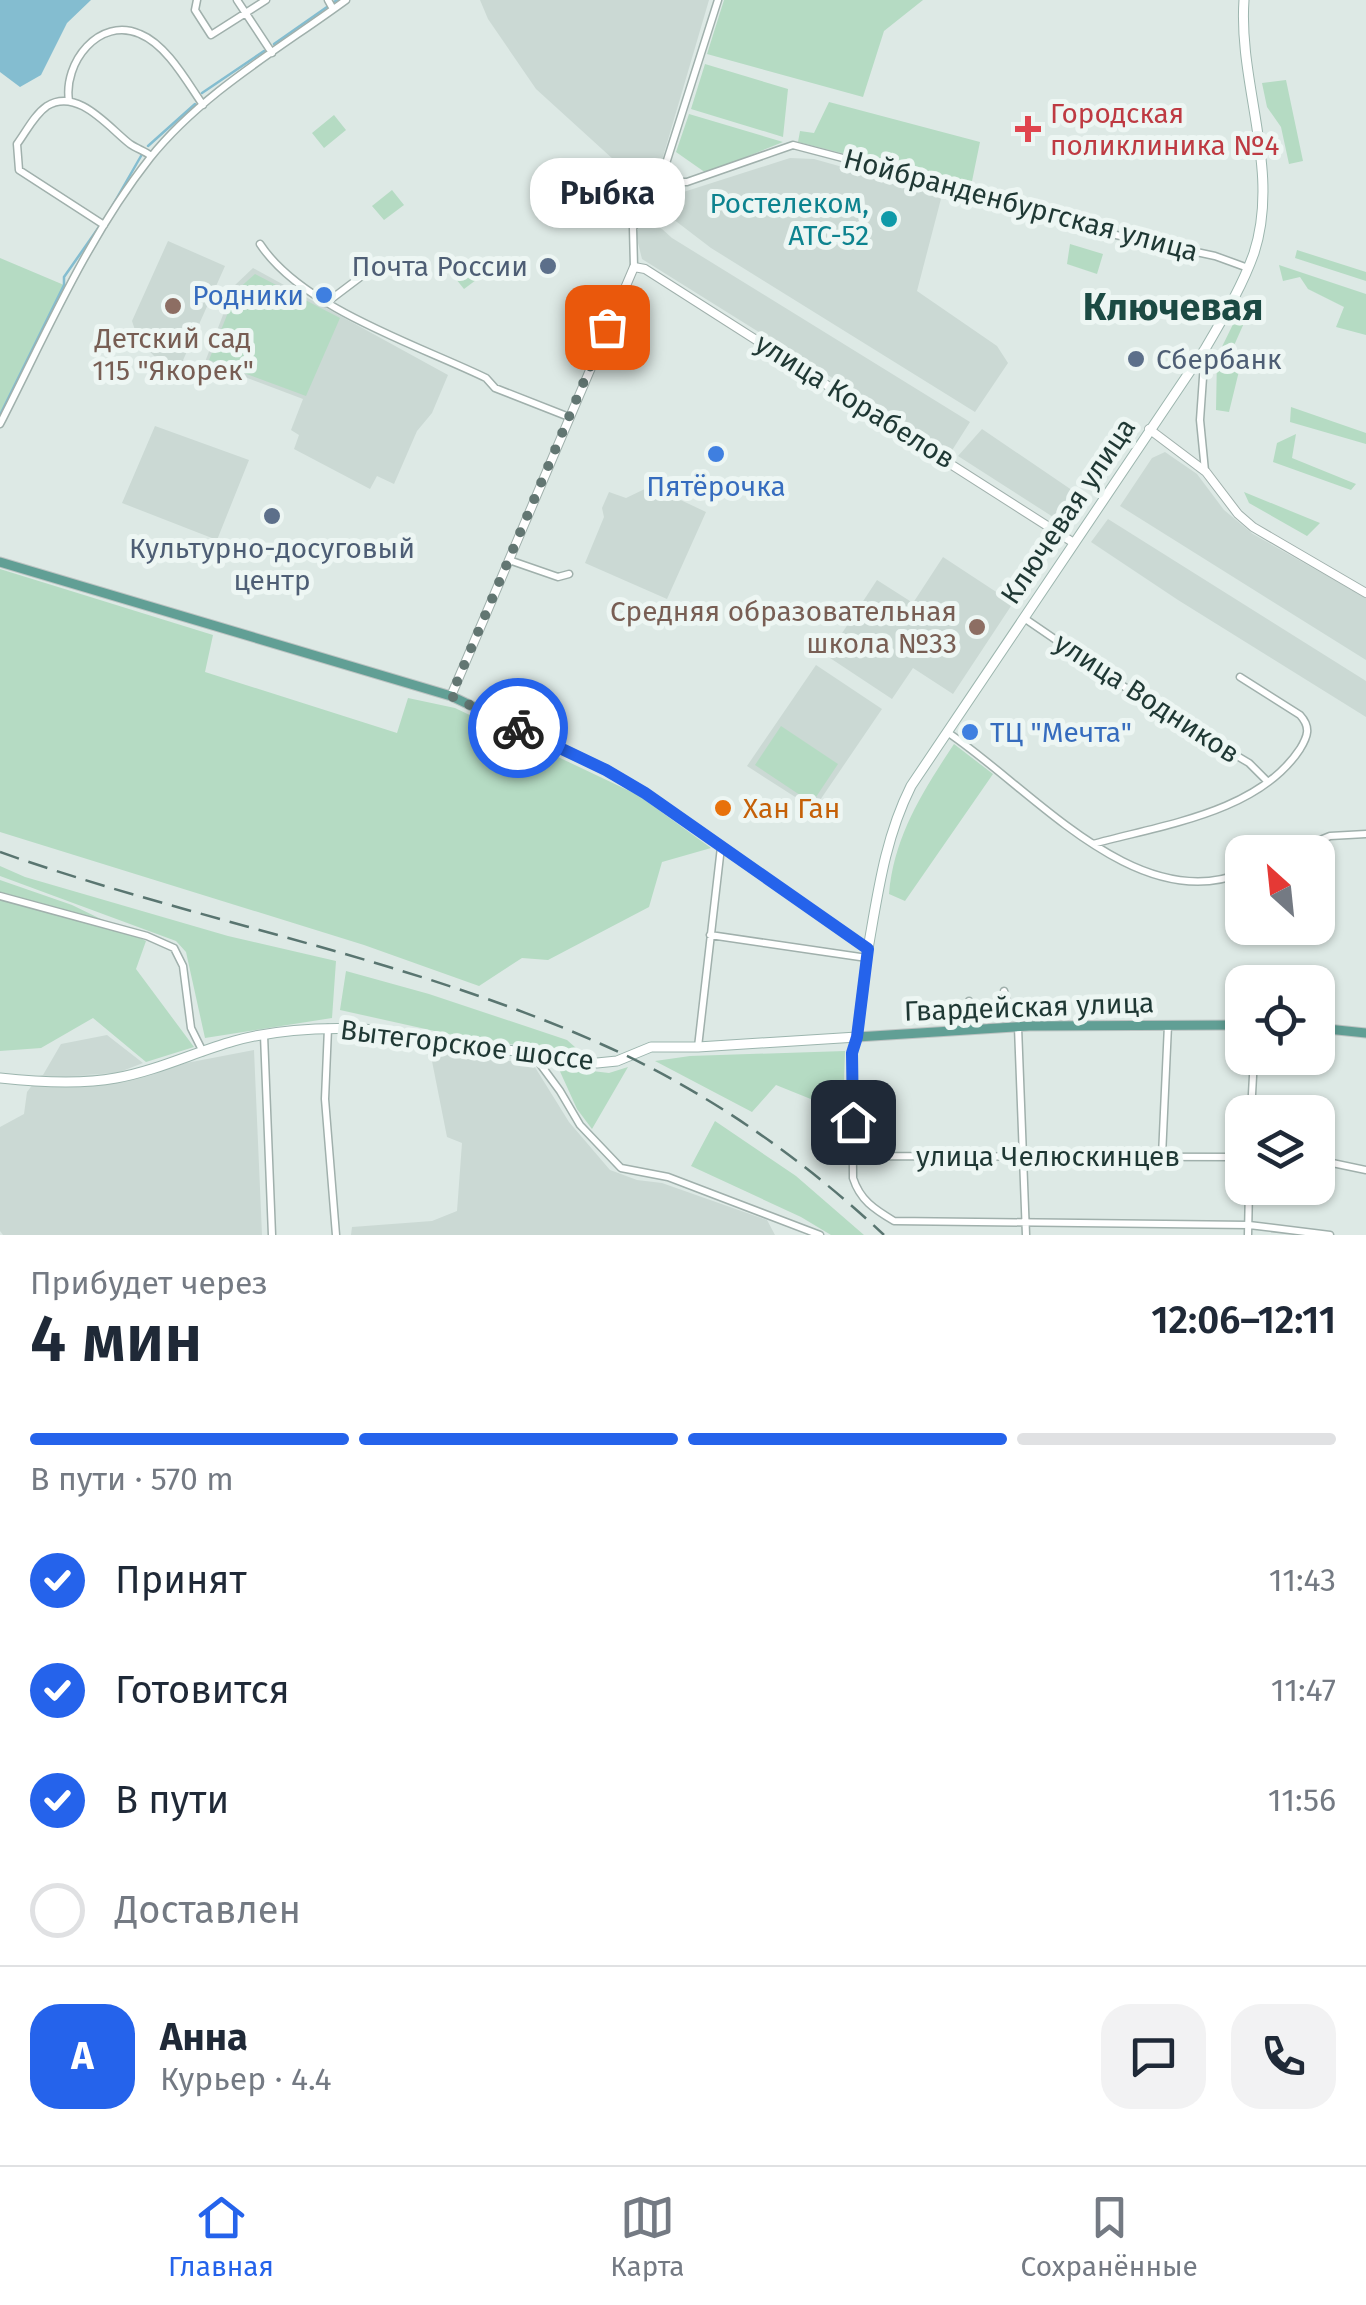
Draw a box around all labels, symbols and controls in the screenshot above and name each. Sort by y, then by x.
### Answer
place label: Городская поликлиника №4 [1050,97,1280,162]
marker: Городская поликлиника №4 [1015,116,1041,142]
street label: Нойбранденбургская улица [840,142,1202,268]
callout: Рыбка [530,157,684,227]
text: Рыбка [560,174,655,212]
place label: Ростелеком, АТС-52 [709,187,869,252]
marker: Ростелеком, АТС-52 [878,208,900,230]
place label: Почта России [352,250,528,283]
marker: Почта России [537,255,559,277]
place label: Родники [192,279,304,312]
marker: Родники [313,284,335,306]
district label: Ключевая [1083,284,1263,330]
pin [565,285,650,370]
marker: Детский сад 115 "Якорек" [162,295,184,317]
icon: bag [580,300,635,355]
place label: Детский сад 115 "Якорек" [92,322,254,387]
street label: улица Корабелов [749,326,961,476]
place label: Сбербанк [1156,343,1282,376]
marker: Сбербанк [1125,348,1147,370]
street label: Ключевая улица [994,412,1142,610]
marker: Пятёрочка [705,443,727,465]
place label: Пятёрочка [646,470,786,503]
marker: Культурно-досуговый центр [261,505,283,527]
place label: Культурно-досуговый центр [129,532,415,597]
place label: Средняя образовательная школа №33 [610,595,957,660]
marker: Средняя образовательная школа №33 [966,616,988,638]
street label: улица Водников [1048,626,1246,770]
courier [468,678,568,778]
icon: bike [491,701,546,756]
place label: ТЦ "Мечта" [990,716,1132,749]
marker: ТЦ "Мечта" [959,721,981,743]
place label: Хан Ган [743,792,840,825]
marker: Хан Ган [712,797,734,819]
north arrow [1225,835,1335,945]
map controls [1225,835,1335,1205]
button: locate [1225,965,1335,1075]
street label: Гвардейская улица [903,986,1155,1028]
street label: Вытегорское шоссе [338,1013,596,1077]
pin [811,1080,896,1165]
icon: home [826,1095,881,1150]
button: layers [1225,1095,1335,1205]
street label: улица Челюскинцев [916,1140,1180,1173]
text: Прибудет через [30,1264,268,1302]
text: 12:06–12:11 [1151,1297,1336,1343]
text: 4 мин [30,1300,202,1378]
text: В пути · 570 m [30,1460,234,1498]
icon: check [30,1553,85,1608]
text: Принят [115,1557,247,1603]
text: 11:43 [1269,1561,1336,1599]
icon: check [30,1663,85,1718]
text: Готовится [115,1667,290,1713]
text: 11:47 [1271,1671,1336,1709]
icon: check [30,1773,85,1828]
text: В пути [115,1777,229,1823]
text: 11:56 [1268,1781,1336,1819]
text: Доставлен [115,1887,301,1933]
button: chat [1101,2004,1206,2109]
button: phone [1231,2004,1336,2109]
text: Анна [160,2014,248,2060]
text: А [71,2033,94,2079]
text: Курьер · 4.4 [160,2060,332,2098]
tab: Главная [168,2190,274,2283]
tab: Карта [610,2190,684,2283]
tab: Сохранённые [1021,2190,1198,2283]

